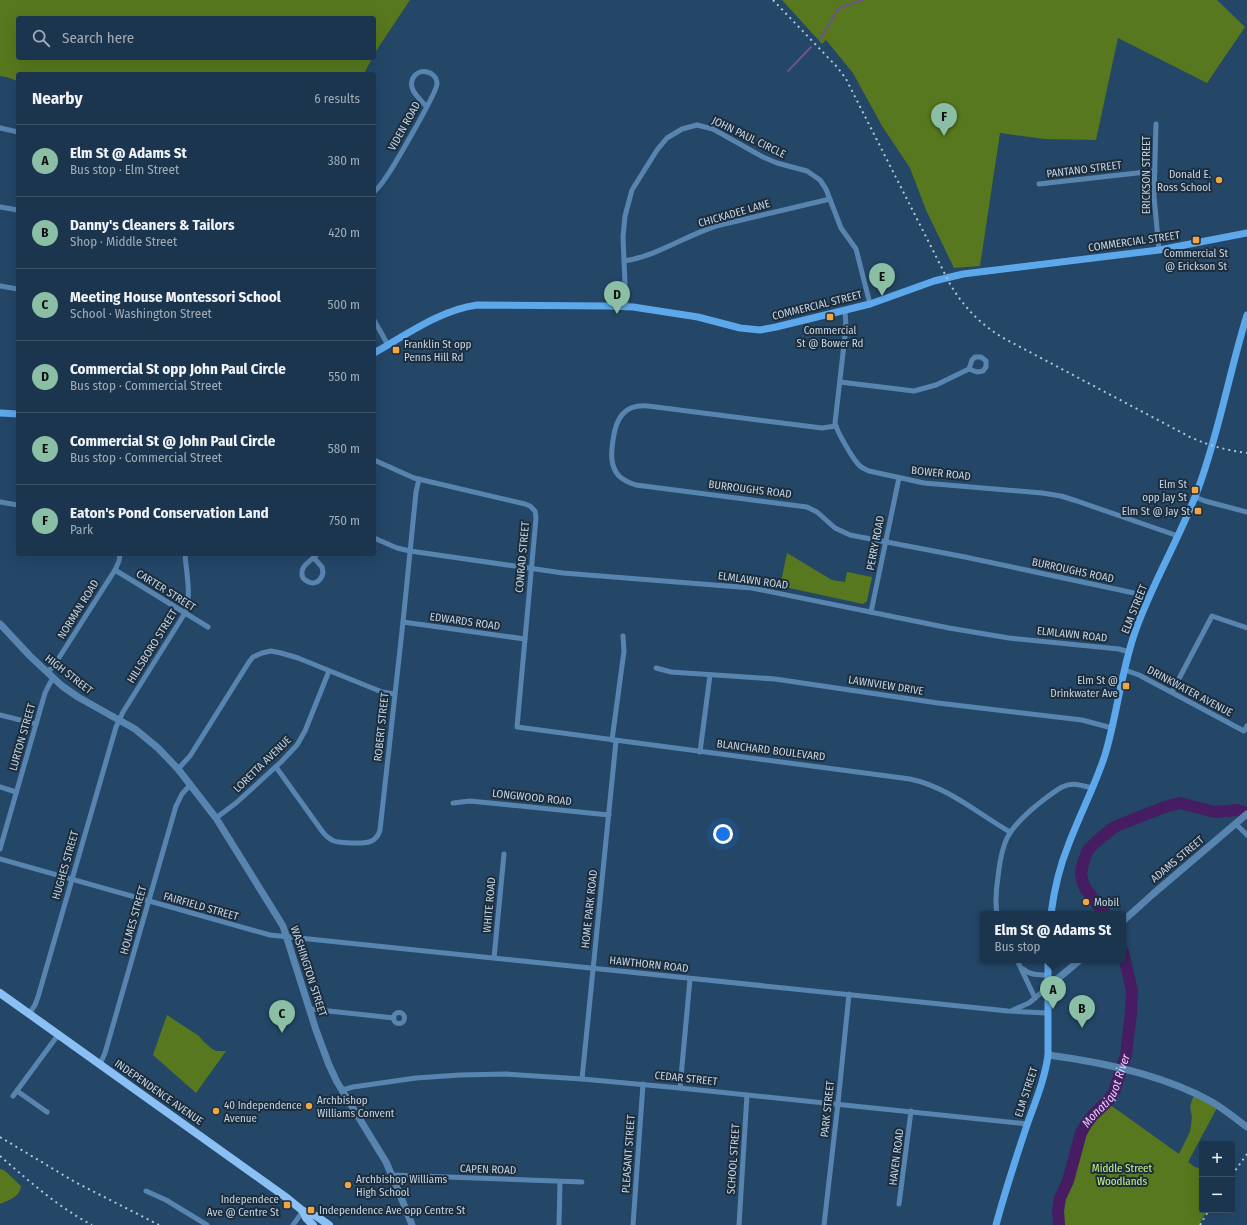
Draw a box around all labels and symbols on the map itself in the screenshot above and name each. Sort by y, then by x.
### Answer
street label: VIDEN ROAD [386,99,423,153]
pin: F [931,103,957,136]
street label: JOHN PAUL CIRCLE [710,114,788,161]
street label: ERICKSON STREET [1140,135,1153,214]
street label: PANTANO STREET [1046,158,1123,181]
place label: Donald E. Ross School [1157,168,1211,194]
marker: Donald E. Ross School [1214,175,1224,185]
street label: CHICKADEE LANE [697,197,772,230]
street label: COMMERCIAL STREET [1087,229,1182,254]
marker: Commercial St @ Erickson St [1191,235,1201,245]
place label: Commercial St @ Erickson St [1164,247,1229,273]
pin: E [869,263,895,296]
pin: D [604,281,630,314]
street label: COMMERCIAL STREET [771,288,864,323]
marker: Commercial St @ Bower Rd [825,312,835,322]
place label: Commercial St @ Bower Rd [797,324,863,350]
place label: Franklin St opp Penns Hill Rd [404,338,472,364]
marker: Franklin St opp Penns Hill Rd [391,345,401,355]
street label: BOWER ROAD [911,464,971,483]
street label: BURROUGHS ROAD [708,478,792,501]
place label: Elm St opp Jay St [1142,478,1187,504]
marker: Elm St opp Jay St [1190,485,1200,495]
place label: Elm St @ Jay St [1122,505,1190,518]
marker: Elm St @ Jay St [1193,506,1203,516]
street label: PERRY ROAD [864,515,887,572]
street label: CONRAD STREET [513,520,532,593]
street label: BURROUGHS ROAD [1031,555,1115,586]
street label: CARTER STREET [134,567,199,614]
street label: ELMLAWN ROAD [717,569,789,592]
street label: NORMAN ROAD [55,577,102,641]
street label: ELM STREET [1119,582,1151,636]
street label: HILLSBORO STREET [124,606,181,686]
street label: EDWARDS ROAD [429,610,501,633]
street label: ELMLAWN ROAD [1036,624,1108,645]
street label: HIGH STREET [42,652,96,698]
street label: DRINKWATER AVENUE [1145,663,1235,719]
street label: LAWNVIEW DRIVE [847,673,925,698]
place label: Elm St @ Drinkwater Ave [1050,674,1118,700]
marker: Elm St @ Drinkwater Ave [1121,681,1131,691]
street label: ROBERT STREET [371,691,392,762]
street label: LURTON STREET [7,701,39,772]
street label: LORETTA AVENUE [231,734,294,795]
street label: BLANCHARD BOULEVARD [716,737,826,764]
street label: LONGWOOD ROAD [491,787,572,808]
your location [713,824,733,844]
street label: HUGHES STREET [49,828,82,901]
street label: ADAMS STREET [1148,833,1207,885]
street label: HOME PARK ROAD [579,869,600,949]
street label: WHITE ROAD [481,877,498,933]
street label: HOLMES STREET [117,883,150,956]
street label: FAIRFIELD STREET [162,890,241,924]
place label: Mobil [1094,896,1119,909]
marker: Mobil [1081,897,1091,907]
street label: WASHINGTON STREET [288,924,330,1019]
street label: HAWTHORN ROAD [609,954,689,975]
pin: A [1040,976,1066,1009]
pin: B [1069,995,1095,1028]
pin: C [269,1000,295,1033]
water label: Monatiquot River [1079,1052,1133,1130]
street label: INDEPENDENCE AVENUE [112,1057,205,1128]
street label: ELM STREET [1012,1065,1041,1119]
street label: CEDAR STREET [654,1069,719,1088]
street label: PARK STREET [818,1079,837,1138]
place label: Archbishop Williams Convent [317,1094,395,1120]
place label: 40 Independence Avenue [224,1099,302,1125]
marker: Archbishop Williams Convent [304,1101,314,1111]
marker: 40 Independence Avenue [211,1106,221,1116]
street label: PLEASANT STREET [619,1113,638,1194]
street label: SCHOOL STREET [725,1122,743,1195]
street label: HAVEN ROAD [887,1128,906,1186]
street label: CAPEN ROAD [460,1162,516,1177]
park label: Middle Street Woodlands [1092,1162,1153,1188]
place label: Archbishop Williams High School [356,1173,448,1199]
marker: Archbishop Williams High School [343,1180,353,1190]
place label: Independece Ave @ Centre St [207,1193,279,1219]
marker: Independece Ave @ Centre St [282,1200,292,1210]
place label: Independence Ave opp Centre St [319,1204,466,1217]
marker: Independence Ave opp Centre St [306,1205,316,1215]

